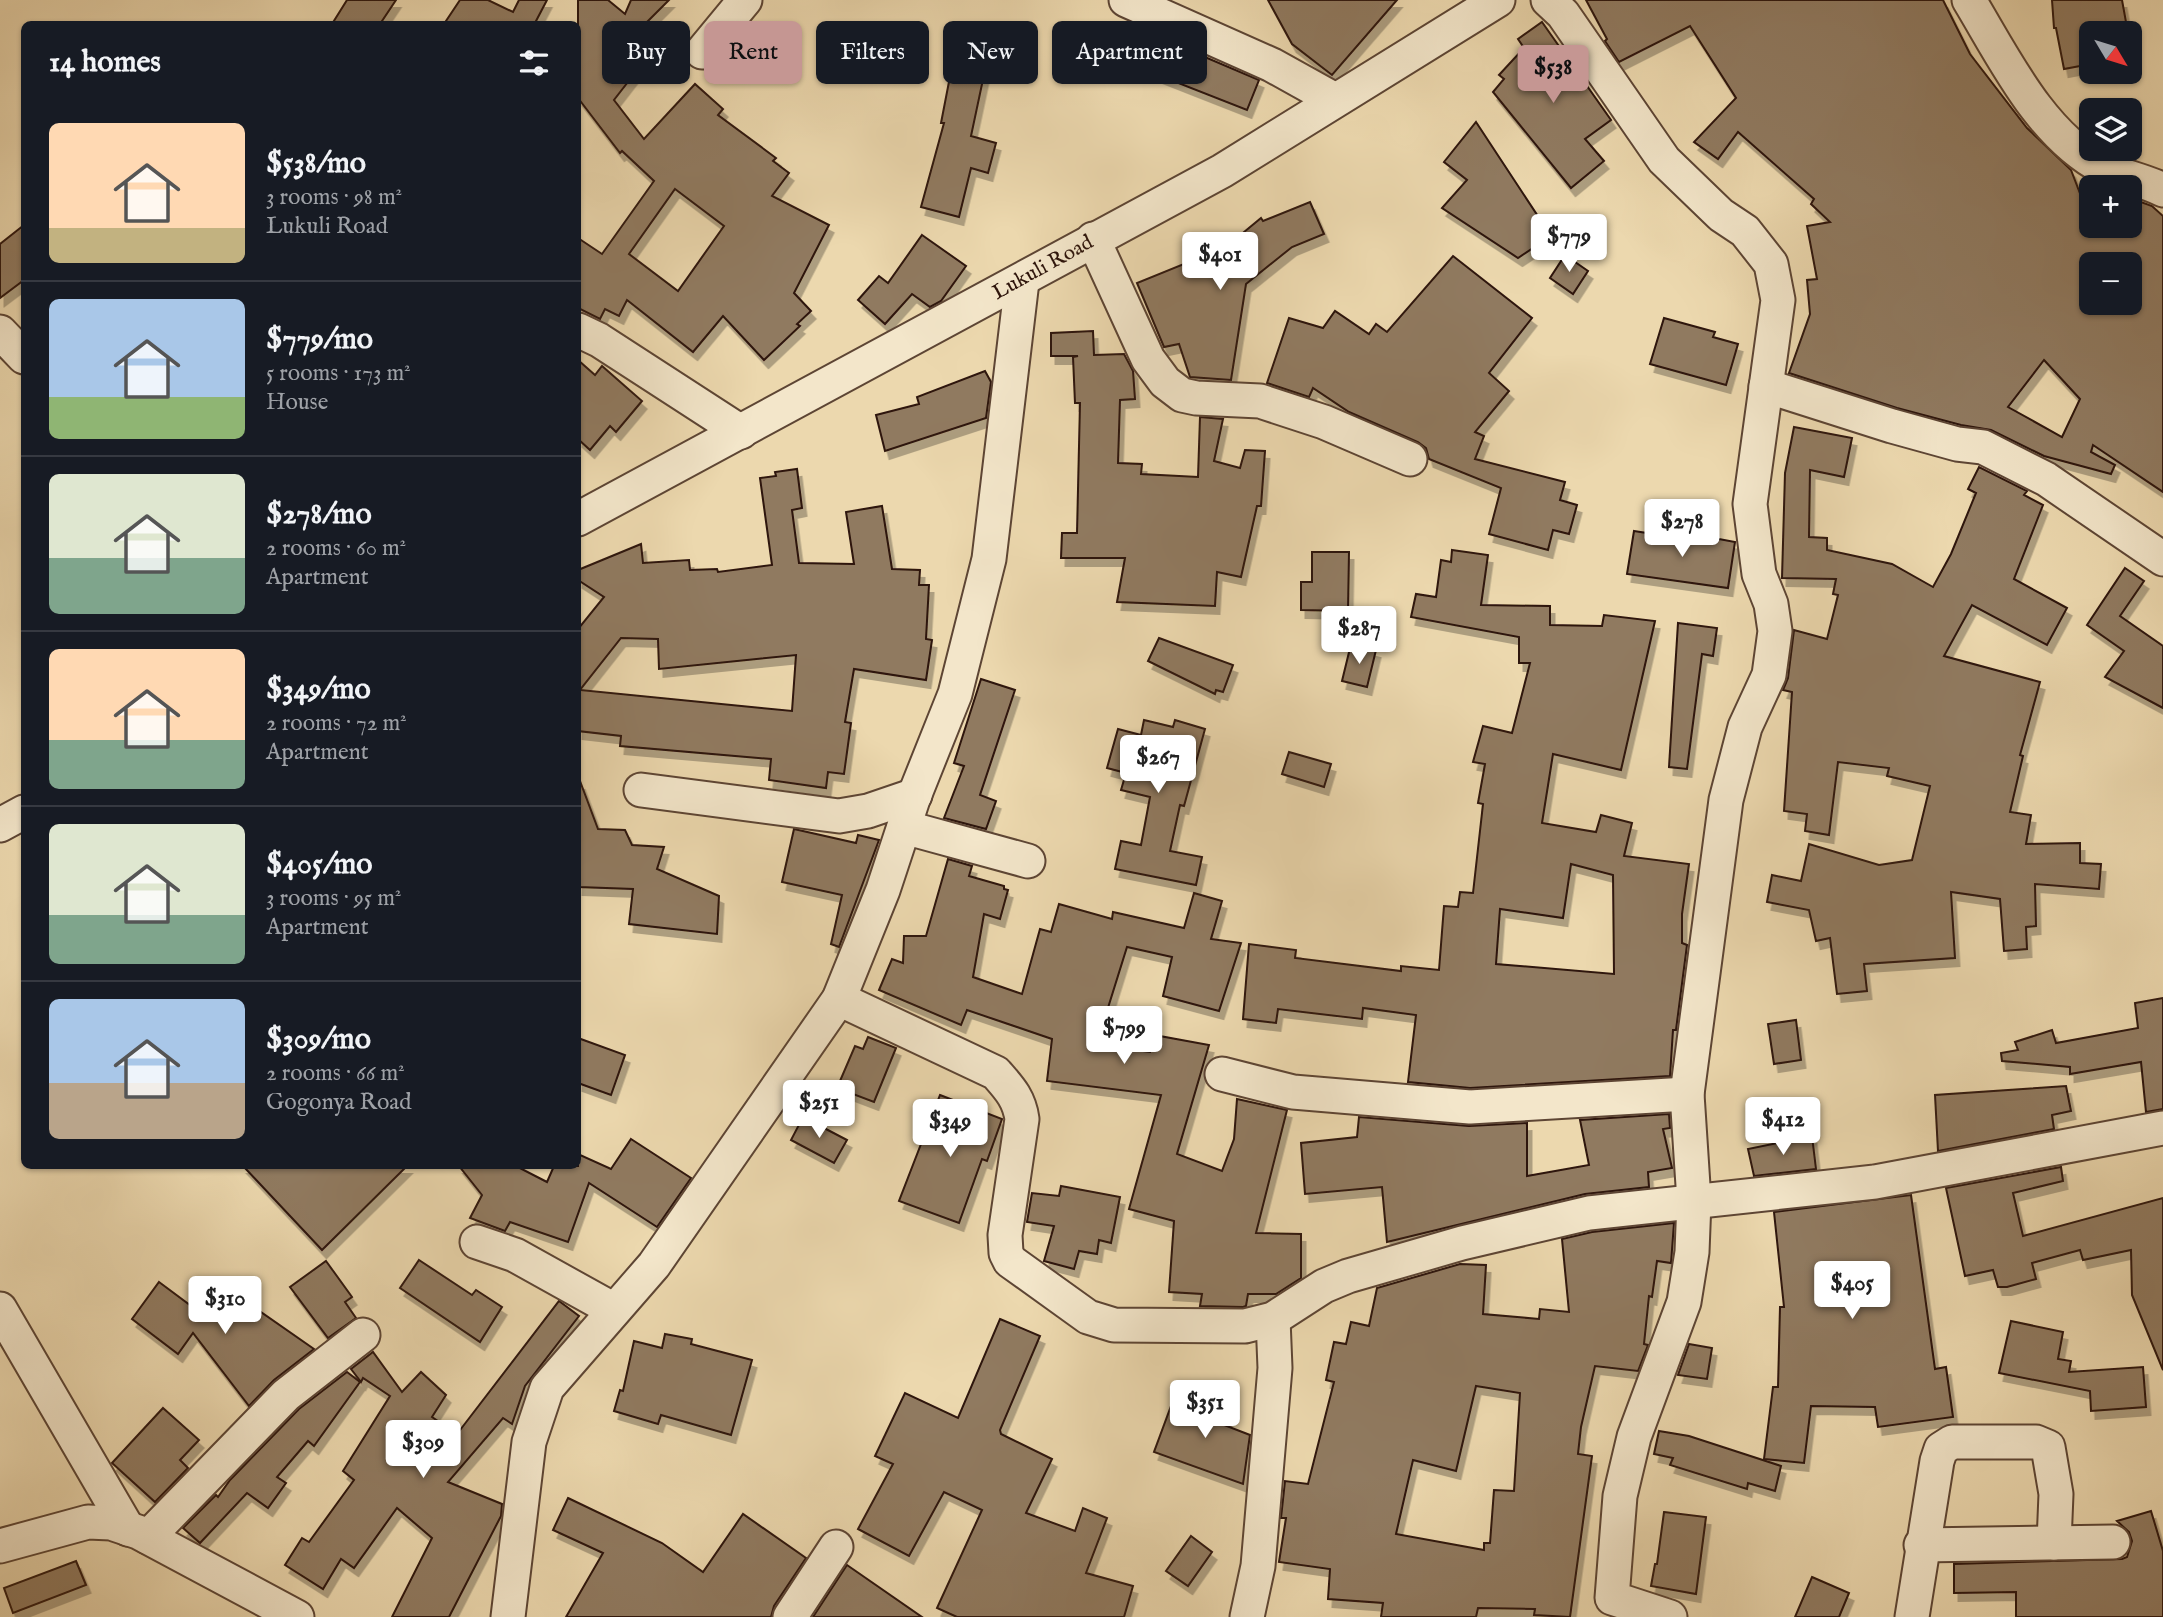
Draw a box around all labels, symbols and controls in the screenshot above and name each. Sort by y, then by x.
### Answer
chip: Buy [602,21,690,84]
chip: Rent [704,21,802,84]
chip: Filters [816,21,929,84]
chip: New [943,21,1038,84]
chip: Apartment [1052,21,1207,84]
north arrow [2079,21,2142,84]
map controls [2079,21,2142,315]
text: 14 homes [49,44,161,82]
icon: filters [515,44,553,82]
pin: $538 [1512,46,1594,105]
text: $538 [1534,53,1572,82]
button: layers [2079,98,2142,161]
text: $538/mo [266,145,366,183]
icon: home [105,151,189,235]
button: + [2079,175,2142,238]
text: 3 rooms · 98 m² [266,183,402,212]
text: Lukuli Road [266,212,388,241]
pin: $779 [1528,215,1610,274]
text: $779 [1547,222,1591,251]
street label: Lukuli Road [988,229,1099,307]
pin: $401 [1179,232,1261,292]
text: $401 [1198,240,1242,269]
button: − [2079,252,2142,315]
text: $779/mo [266,321,373,359]
icon: home [105,327,189,411]
text: 5 rooms · 173 m² [266,359,411,388]
text: House [266,388,328,417]
text: $278/mo [266,496,372,534]
pin: $278 [1641,500,1723,559]
icon: home [105,502,189,586]
text: $278 [1660,507,1704,536]
text: 2 rooms · 60 m² [266,534,406,563]
text: Apartment [266,563,369,592]
pin: $287 [1318,606,1400,666]
text: $287 [1337,614,1381,643]
text: $349/mo [266,671,371,709]
icon: home [105,677,189,761]
text: 2 rooms · 72 m² [266,709,407,738]
pin: $267 [1117,736,1199,795]
text: Apartment [266,738,369,767]
text: $267 [1136,743,1180,772]
text: $405/mo [266,846,372,884]
icon: home [105,852,189,936]
text: 3 rooms · 95 m² [266,884,401,913]
text: Apartment [266,913,369,942]
pin: $799 [1083,1006,1165,1066]
text: $799 [1102,1014,1146,1043]
text: $309/mo [266,1021,371,1059]
icon: home [105,1027,189,1111]
text: 2 rooms · 66 m² [266,1059,405,1088]
pin: $251 [778,1080,860,1140]
text: Gogonya Road [266,1088,412,1117]
text: $251 [799,1088,839,1117]
pin: $412 [1742,1098,1824,1157]
pin: $349 [909,1100,991,1159]
text: $412 [1761,1105,1805,1134]
text: $349 [929,1107,971,1136]
pin: $405 [1811,1262,1893,1321]
text: $405 [1830,1269,1874,1298]
pin: $310 [184,1276,266,1336]
text: $310 [204,1284,246,1313]
pin: $351 [1164,1380,1246,1440]
text: $351 [1186,1388,1224,1417]
pin: $309 [382,1420,464,1480]
text: $309 [402,1428,444,1457]

